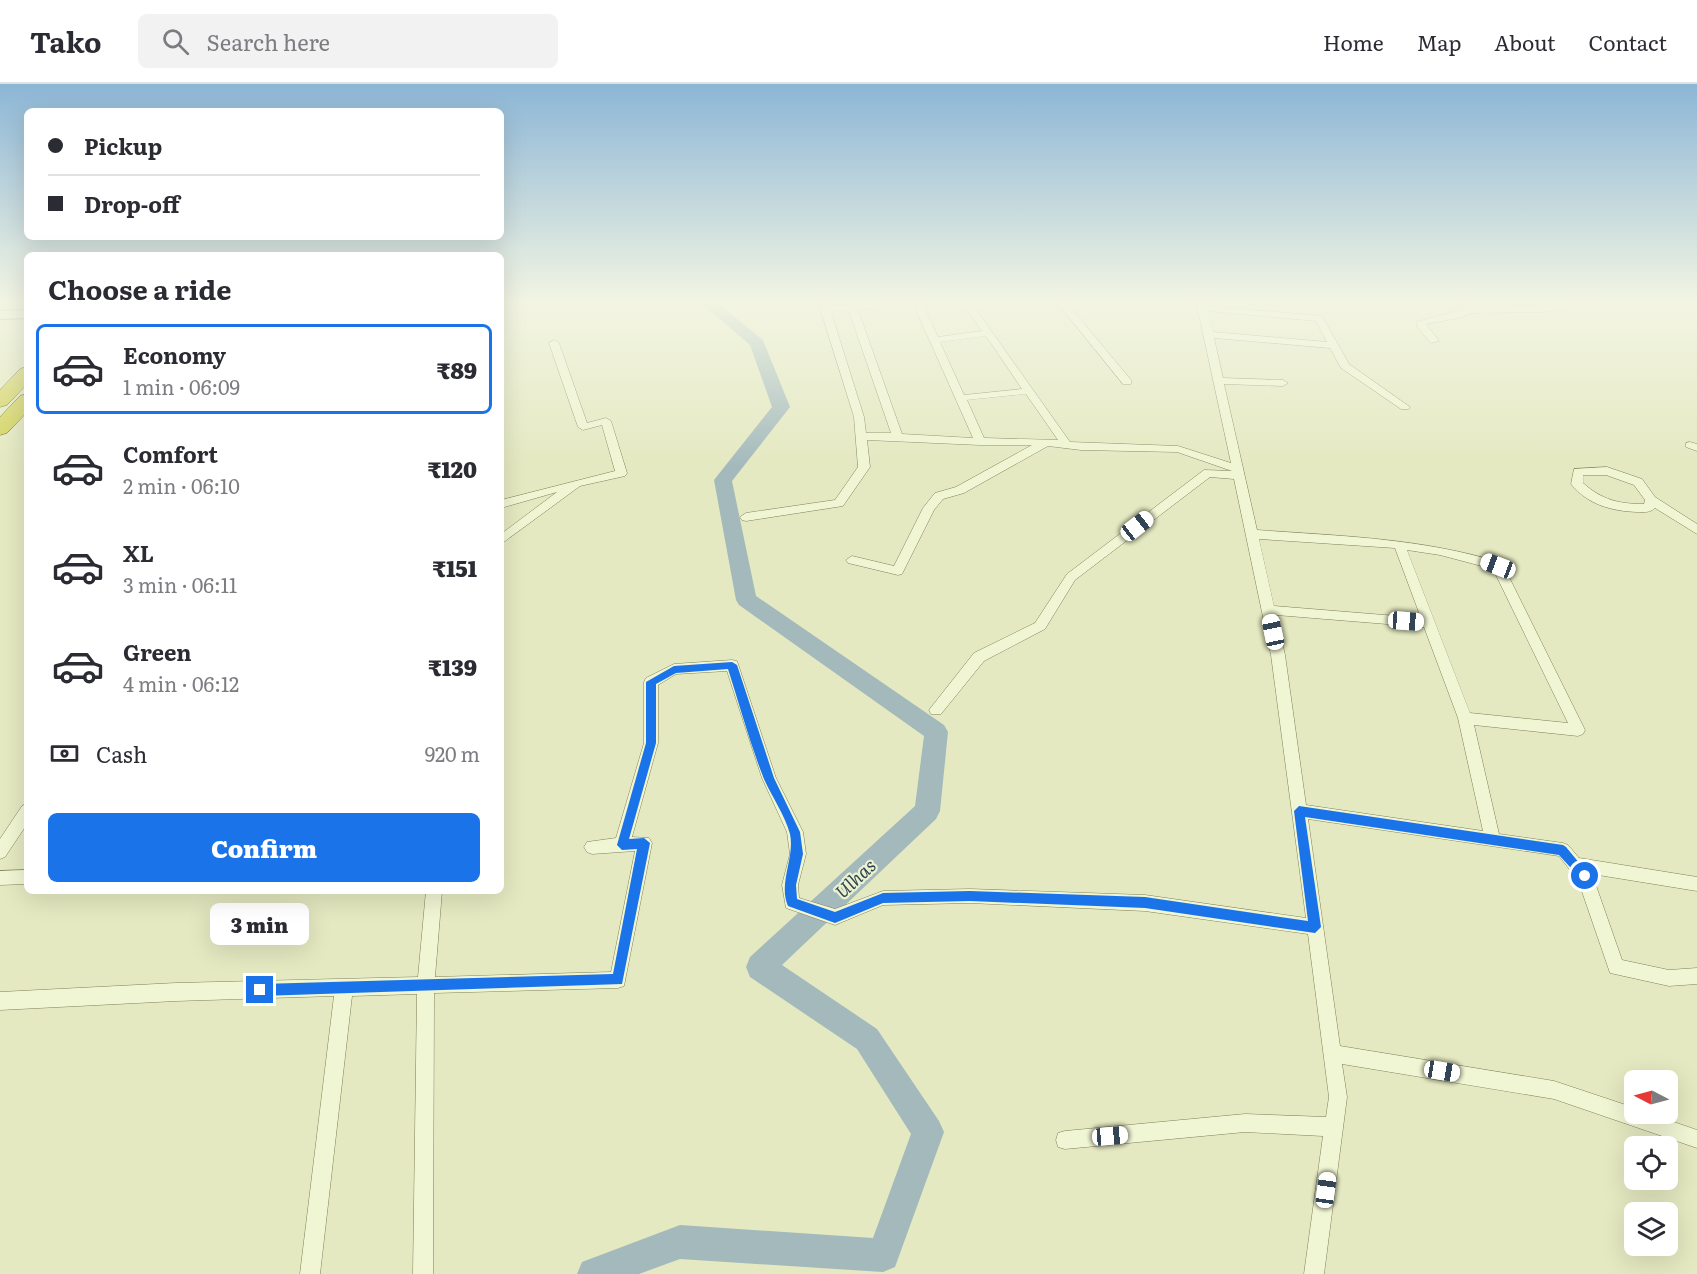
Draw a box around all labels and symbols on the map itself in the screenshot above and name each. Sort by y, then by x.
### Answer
car [1117,508,1157,544]
car [1478,551,1518,581]
car [1387,611,1425,631]
car [1260,613,1286,651]
water label: Ulhas [828,852,882,904]
route start [1571,862,1598,889]
callout: 3 min [210,903,310,945]
route end [246,976,273,1003]
car [1423,1059,1461,1083]
north arrow [1624,1070,1678,1124]
car [1091,1125,1129,1147]
car [1315,1171,1337,1209]

